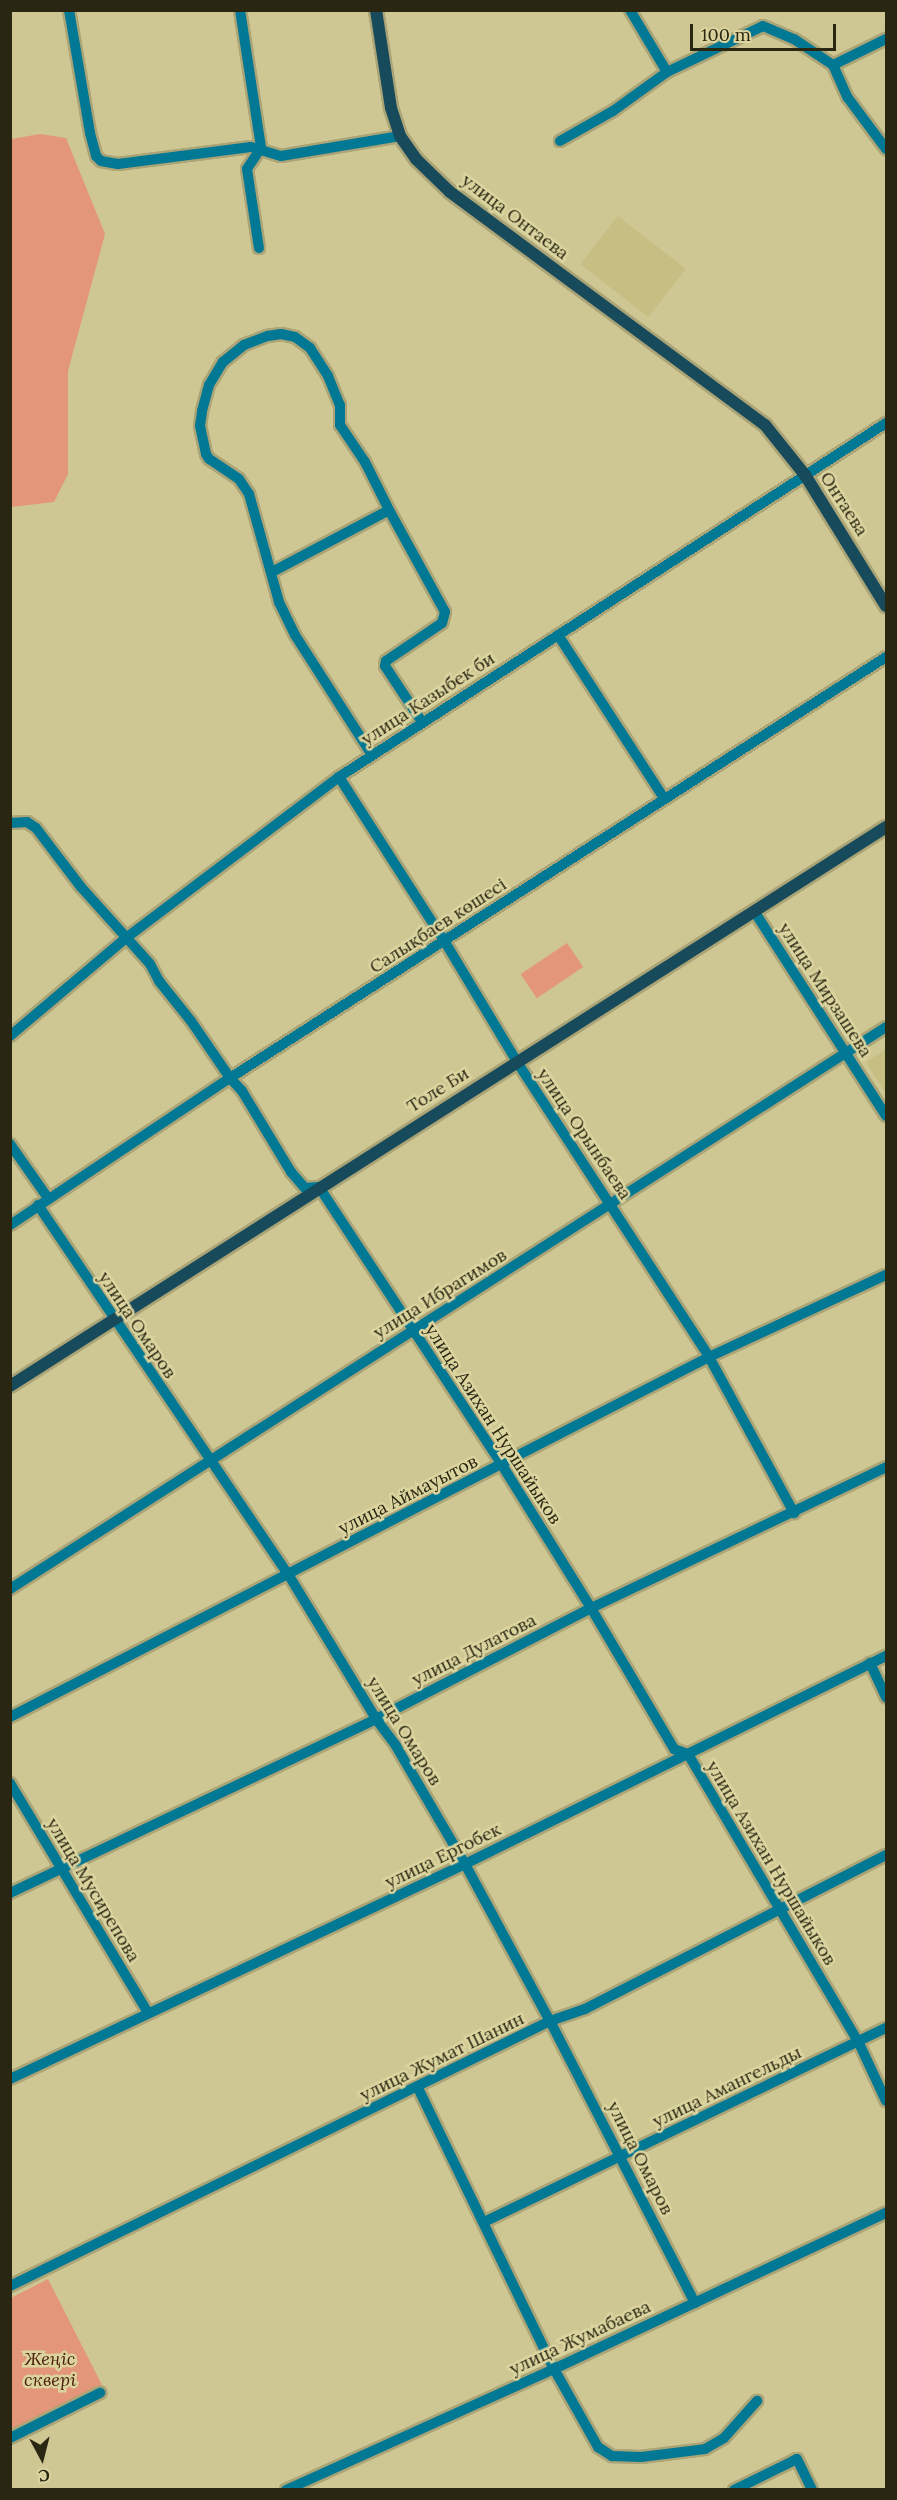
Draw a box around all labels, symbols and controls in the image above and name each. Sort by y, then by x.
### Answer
scale bar [693,12,838,50]
text: 100 m [701,23,751,46]
street label: улица Онтаева [457,170,573,264]
street label: Онтаева [815,468,873,540]
street label: улица Казыбек би [357,648,499,750]
street label: Салықбаев көшесі [366,874,510,978]
street label: улица Мирзашева [773,919,877,1061]
street label: Толе Би [403,1063,473,1117]
street label: улица Орынбаева [532,1064,636,1204]
street label: улица Ибрагимов [369,1244,511,1344]
street label: улица Омаров [93,1268,181,1382]
street label: улица Азихан Нуршайыков [420,1320,566,1528]
street label: улица Аймауытов [335,1451,481,1539]
street label: улица Дулатова [408,1609,540,1691]
street label: улица Омаров [362,1673,446,1789]
street label: улица Азихан Нуршайыков [701,1757,841,1969]
street label: улица Мусирепова [42,1814,144,1966]
street label: улица Ергобек [382,1819,504,1893]
street label: улица Жумат Шанин [356,2008,528,2106]
street label: улица Амангельды [649,2042,805,2132]
street label: улица Омаров [602,2098,678,2218]
street label: улица Жумабаева [506,2296,654,2380]
park label: Жеңіс сквері [24,2349,76,2392]
north arrow [12,2428,72,2488]
text: С [38,2465,51,2486]

